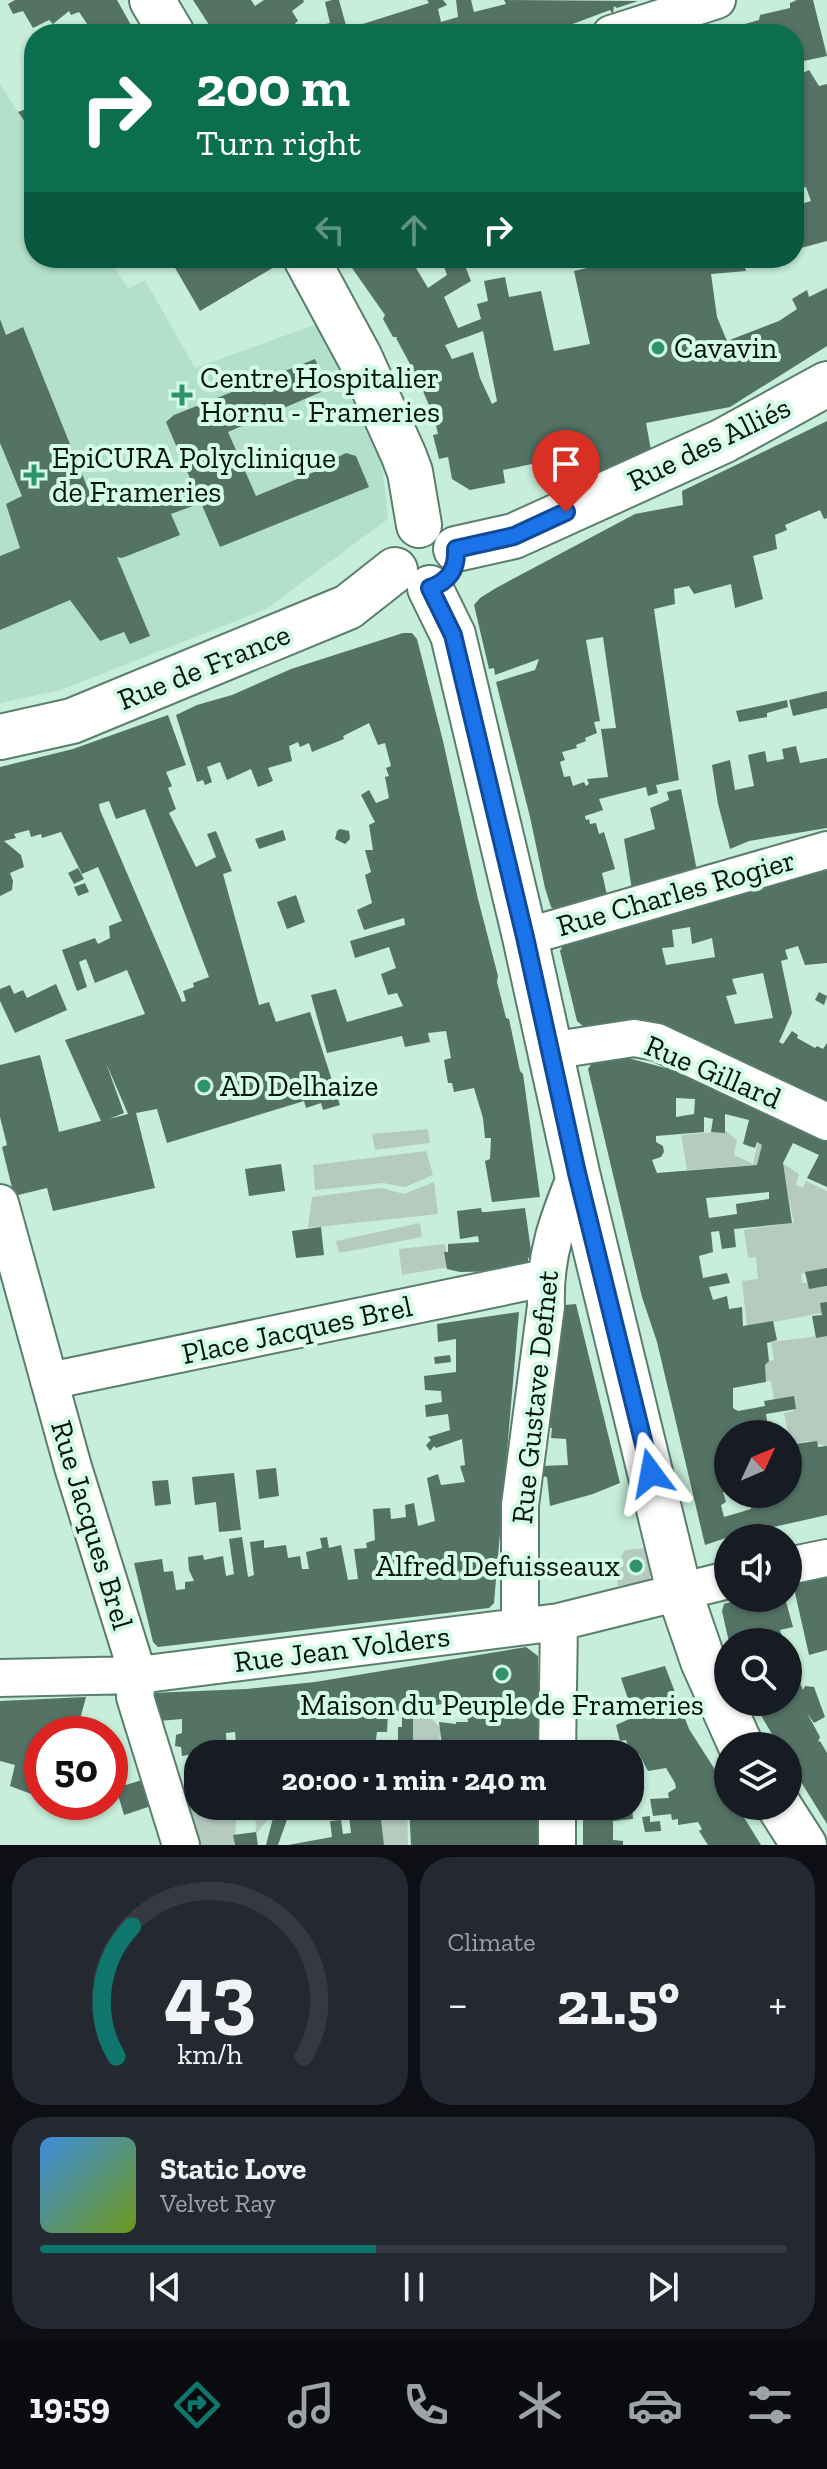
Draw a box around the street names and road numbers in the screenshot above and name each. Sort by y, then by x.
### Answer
street label: Rue des Alliés [622,389,796,499]
street label: Rue de France [113,616,295,718]
street label: Rue Charles Rogier [553,842,799,944]
street label: Rue Gillard [639,1027,787,1117]
street label: Rue Gustave Defnet [504,1268,566,1526]
street label: Place Jacques Brel [178,1288,416,1372]
street label: Rue Jacques Brel [43,1416,141,1634]
street label: Rue Jean Volders [232,1618,452,1680]

